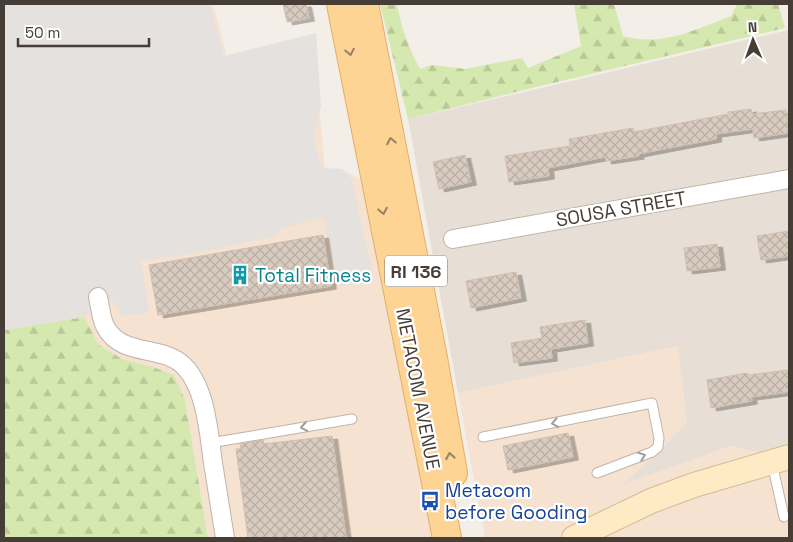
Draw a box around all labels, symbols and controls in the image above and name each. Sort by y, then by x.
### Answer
scale bar [18,15,149,47]
north arrow [728,15,778,65]
text: N [748,18,758,36]
text: 50 m [25,23,60,42]
one-way arrow [345,47,355,56]
one-way arrow [386,137,396,146]
street label: SOUSA STREET [554,185,688,233]
one-way arrow [377,206,388,215]
road number: RI 136 [385,256,447,286]
place label: Total Fitness [255,263,371,288]
building icon: Total Fitness [229,264,251,286]
street label: METACOM AVENUE [390,306,446,472]
one-way arrow [550,417,559,427]
one-way arrow [300,421,308,431]
one-way arrow [446,451,456,460]
one-way arrow [638,451,646,461]
place label: Metacom before Gooding [445,478,588,525]
bus stop icon: Metacom before Gooding [419,490,441,512]

